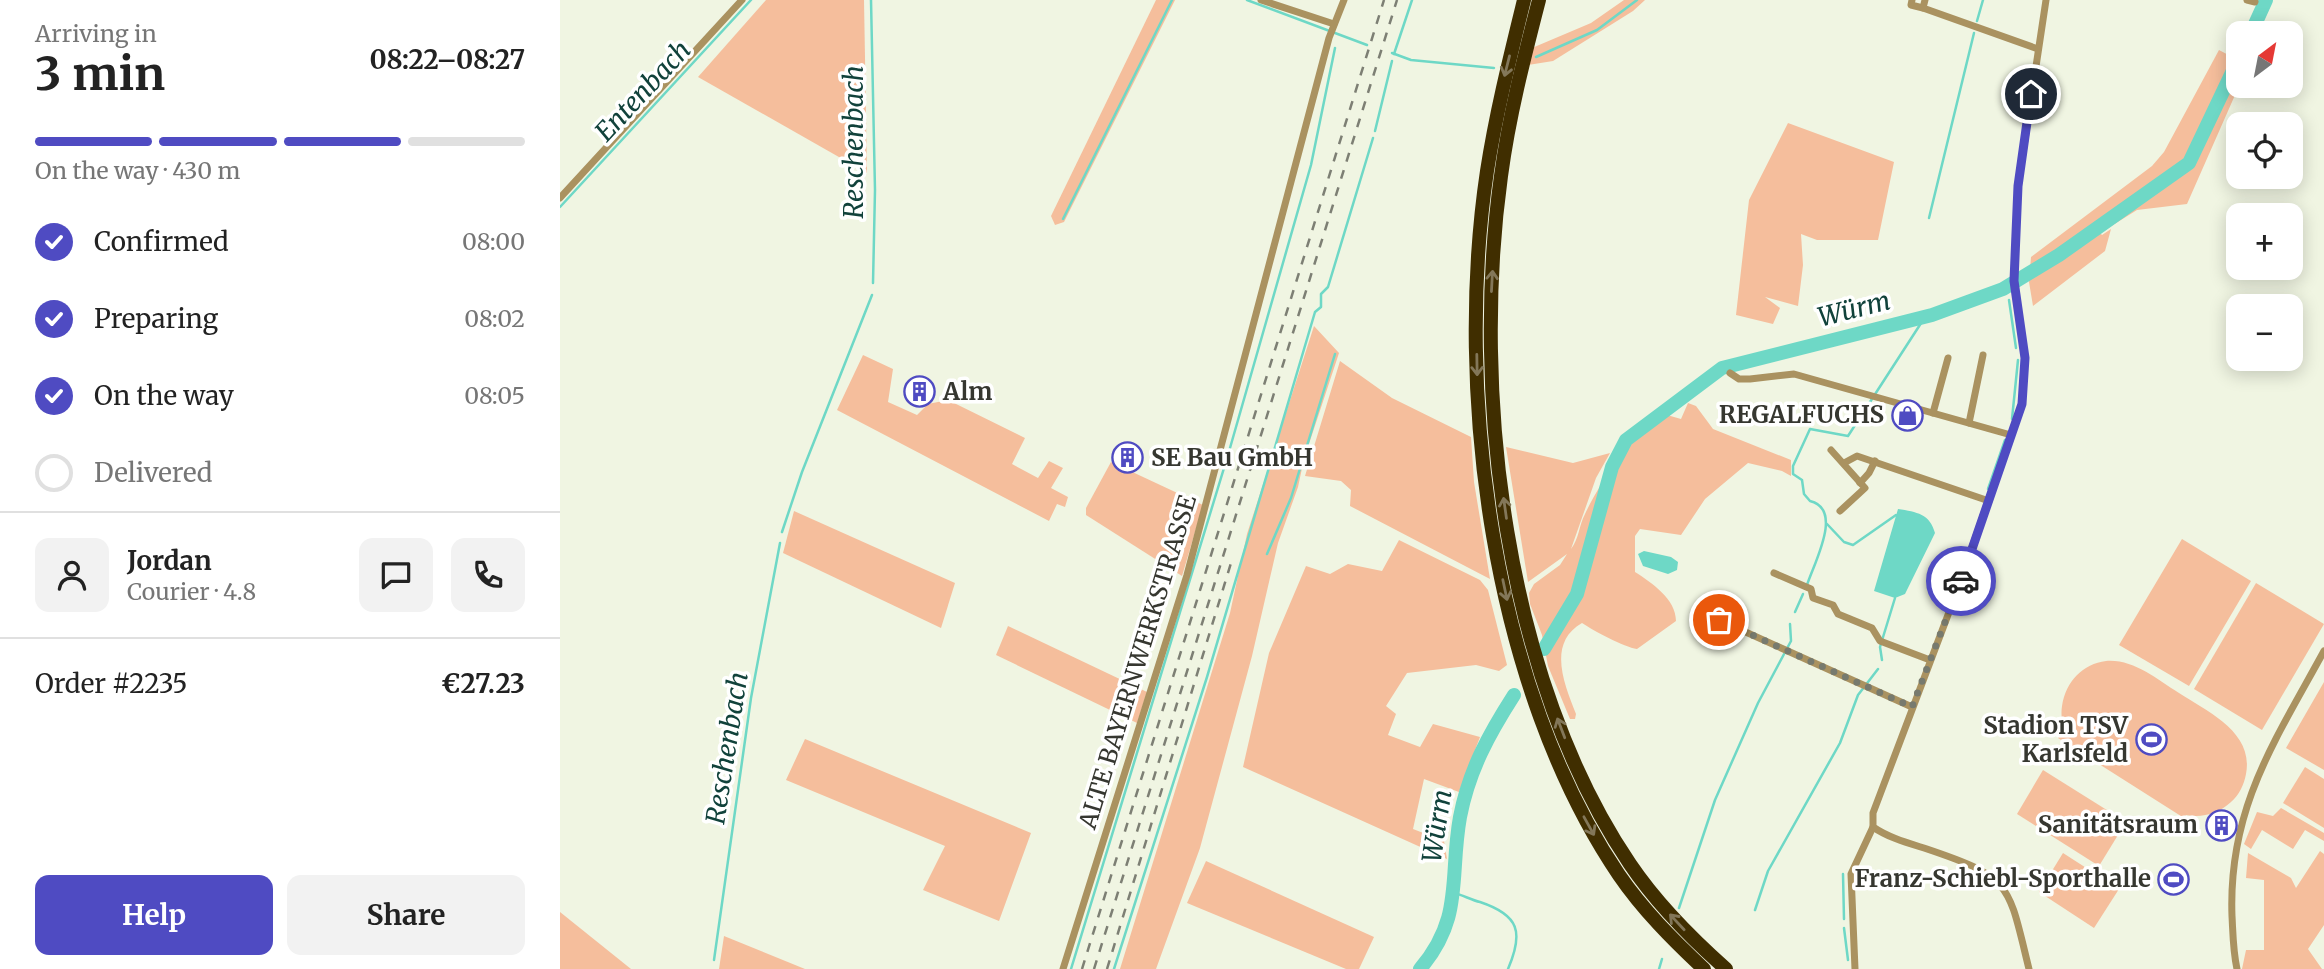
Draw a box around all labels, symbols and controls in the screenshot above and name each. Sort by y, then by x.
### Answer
text: Arriving in [35,19,157,48]
north arrow [2226,21,2303,98]
map controls [2226,21,2303,371]
water label: Entenbach [588,33,698,148]
text: 08:22–08:27 [370,43,525,76]
text: 3 min [35,45,165,103]
one-way arrow [1500,54,1513,77]
pin [2001,64,2061,124]
water label: Reschenbach [837,65,870,219]
icon: home [2012,75,2050,113]
button: locate [2226,112,2303,189]
text: On the way · 430 m [35,156,240,185]
button: + [2226,203,2303,280]
icon: check [35,223,73,261]
text: Confirmed [94,225,229,258]
text: 08:00 [462,227,525,256]
one-way arrow [1486,271,1499,293]
water label: Würm [1814,284,1894,333]
button: − [2226,294,2303,371]
icon: check [35,300,73,338]
text: Preparing [94,302,218,335]
text: 08:02 [464,304,525,333]
one-way arrow [1470,353,1483,376]
building icon: Alm [903,375,937,409]
place label: Alm [942,376,992,407]
icon: check [35,377,73,415]
text: On the way [94,379,234,412]
text: 08:05 [464,381,525,410]
shop icon: REGALFUCHS [1890,398,1924,432]
place label: REGALFUCHS [1719,399,1884,430]
building icon: SE Bau GmbH [1111,441,1145,475]
place label: SE Bau GmbH [1151,442,1313,473]
text: Delivered [94,456,213,489]
street label: ALTE BAYERNWERKSTRASSE [1072,490,1203,833]
one-way arrow [1498,497,1511,520]
button: person [35,538,109,612]
button: chat [359,538,433,612]
button: phone [451,538,525,612]
text: Jordan [127,544,212,577]
courier [1926,546,1996,616]
icon: car [1942,562,1980,600]
text: Courier · 4.8 [127,577,256,606]
one-way arrow [1498,578,1512,601]
pin [1689,590,1749,650]
icon: bag [1700,601,1738,639]
text: Order #2235 [35,667,187,700]
text: €27.23 [441,667,525,700]
water label: Reschenbach [698,670,755,826]
place label: Stadion TSV Karlsfeld [1983,710,2129,769]
one-way arrow [1554,718,1567,739]
sports icon: Stadion TSV Karlsfeld [2134,723,2168,757]
water label: Würm [1414,787,1459,865]
building icon: Sanitätsraum [2204,808,2238,842]
place label: Sanitätsraum [2038,809,2198,840]
one-way arrow [1583,816,1597,836]
sports icon: Franz-Schiebl-Sporthalle [2157,862,2191,896]
place label: Franz-Schiebl-Sporthalle [1854,863,2151,894]
button: Help [35,875,273,955]
button: Share [287,875,525,955]
one-way arrow [1669,913,1685,931]

